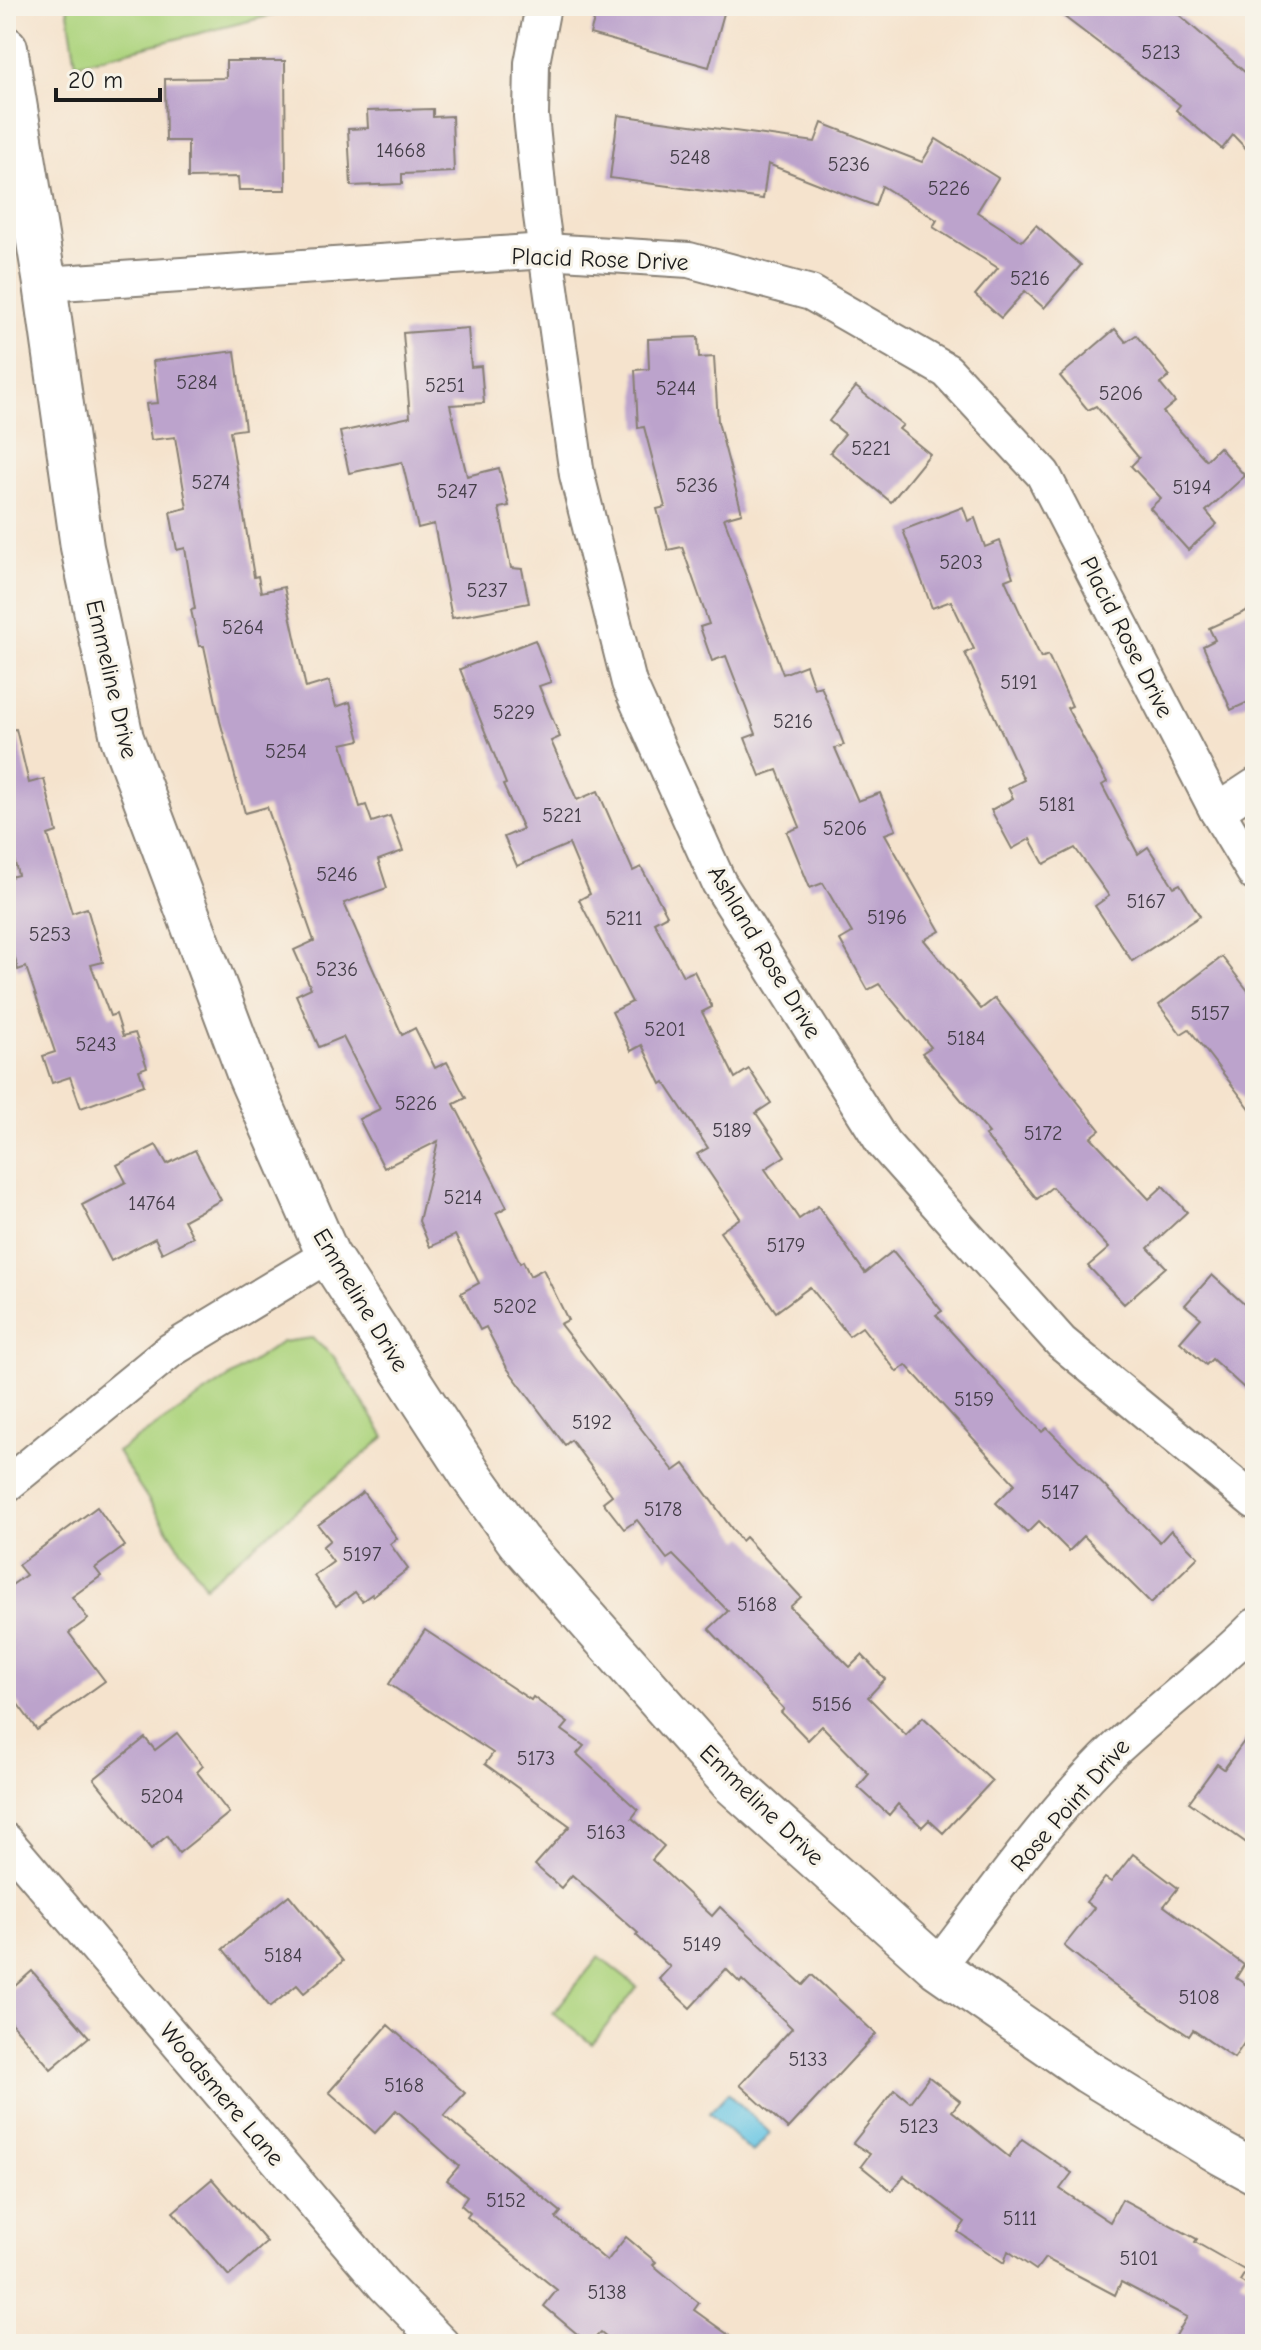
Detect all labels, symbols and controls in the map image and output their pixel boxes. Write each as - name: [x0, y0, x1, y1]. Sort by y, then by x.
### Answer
- house number: 5213: [1141, 41, 1181, 64]
- scale bar: [56, 52, 160, 102]
- text: 20 m: [68, 66, 123, 94]
- house number: 14668: [376, 139, 426, 162]
- house number: 5248: [669, 146, 711, 169]
- house number: 5236: [828, 153, 870, 176]
- house number: 5226: [928, 177, 970, 200]
- street label: Placid Rose Drive: [511, 242, 689, 276]
- house number: 5216: [1010, 267, 1050, 290]
- house number: 5284: [176, 371, 218, 394]
- house number: 5251: [425, 374, 465, 397]
- house number: 5244: [656, 377, 696, 400]
- house number: 5206: [1099, 382, 1143, 405]
- house number: 5221: [851, 437, 891, 460]
- house number: 5274: [192, 471, 230, 494]
- house number: 5236: [676, 474, 718, 497]
- house number: 5194: [1172, 476, 1212, 499]
- house number: 5247: [437, 480, 478, 503]
- house number: 5203: [939, 551, 983, 574]
- street label: Placid Rose Drive: [1074, 552, 1180, 722]
- house number: 5237: [467, 579, 508, 602]
- street label: Emmeline Drive: [80, 597, 144, 761]
- house number: 5264: [222, 616, 264, 639]
- house number: 5191: [1000, 671, 1038, 694]
- house number: 5229: [493, 701, 535, 724]
- house number: 5216: [773, 710, 813, 733]
- house number: 5254: [265, 740, 307, 763]
- house number: 5181: [1039, 793, 1075, 816]
- house number: 5221: [542, 804, 582, 827]
- house number: 5206: [823, 817, 867, 840]
- street label: Ashland Rose Drive: [702, 861, 828, 1043]
- house number: 5246: [316, 863, 358, 886]
- house number: 5167: [1126, 890, 1166, 913]
- house number: 5196: [867, 906, 907, 929]
- house number: 5211: [605, 907, 643, 930]
- house number: 5253: [29, 923, 71, 946]
- house number: 5236: [316, 958, 358, 981]
- house number: 5157: [1190, 1002, 1230, 1025]
- house number: 5201: [644, 1018, 686, 1041]
- house number: 5184: [947, 1027, 985, 1050]
- house number: 5243: [76, 1033, 117, 1056]
- house number: 5226: [395, 1092, 437, 1115]
- house number: 5189: [712, 1119, 752, 1142]
- house number: 5172: [1024, 1122, 1062, 1145]
- house number: 5214: [444, 1186, 482, 1209]
- house number: 14764: [128, 1192, 176, 1215]
- street label: Emmeline Drive: [307, 1223, 415, 1377]
- house number: 5179: [767, 1234, 805, 1257]
- house number: 5202: [493, 1295, 537, 1318]
- house number: 5159: [954, 1388, 994, 1411]
- house number: 5192: [572, 1411, 612, 1434]
- house number: 5147: [1041, 1481, 1079, 1504]
- house number: 5178: [644, 1498, 682, 1521]
- house number: 5197: [343, 1543, 382, 1566]
- house number: 5168: [737, 1593, 777, 1616]
- house number: 5156: [812, 1693, 852, 1716]
- street label: Rose Point Drive: [1005, 1733, 1135, 1877]
- street label: Emmeline Drive: [694, 1739, 830, 1871]
- house number: 5173: [517, 1747, 555, 1770]
- house number: 5204: [140, 1785, 184, 1808]
- house number: 5163: [586, 1821, 626, 1844]
- house number: 5149: [682, 1933, 722, 1956]
- house number: 5184: [264, 1944, 302, 1967]
- house number: 5108: [1178, 1986, 1220, 2009]
- street label: Woodsmere Lane: [154, 2017, 290, 2171]
- house number: 5133: [789, 2048, 828, 2071]
- house number: 5168: [384, 2074, 424, 2097]
- house number: 5123: [899, 2115, 939, 2138]
- house number: 5152: [486, 2189, 526, 2212]
- house number: 5111: [1003, 2207, 1037, 2230]
- house number: 5101: [1120, 2247, 1158, 2270]
- house number: 5138: [587, 2281, 627, 2304]

